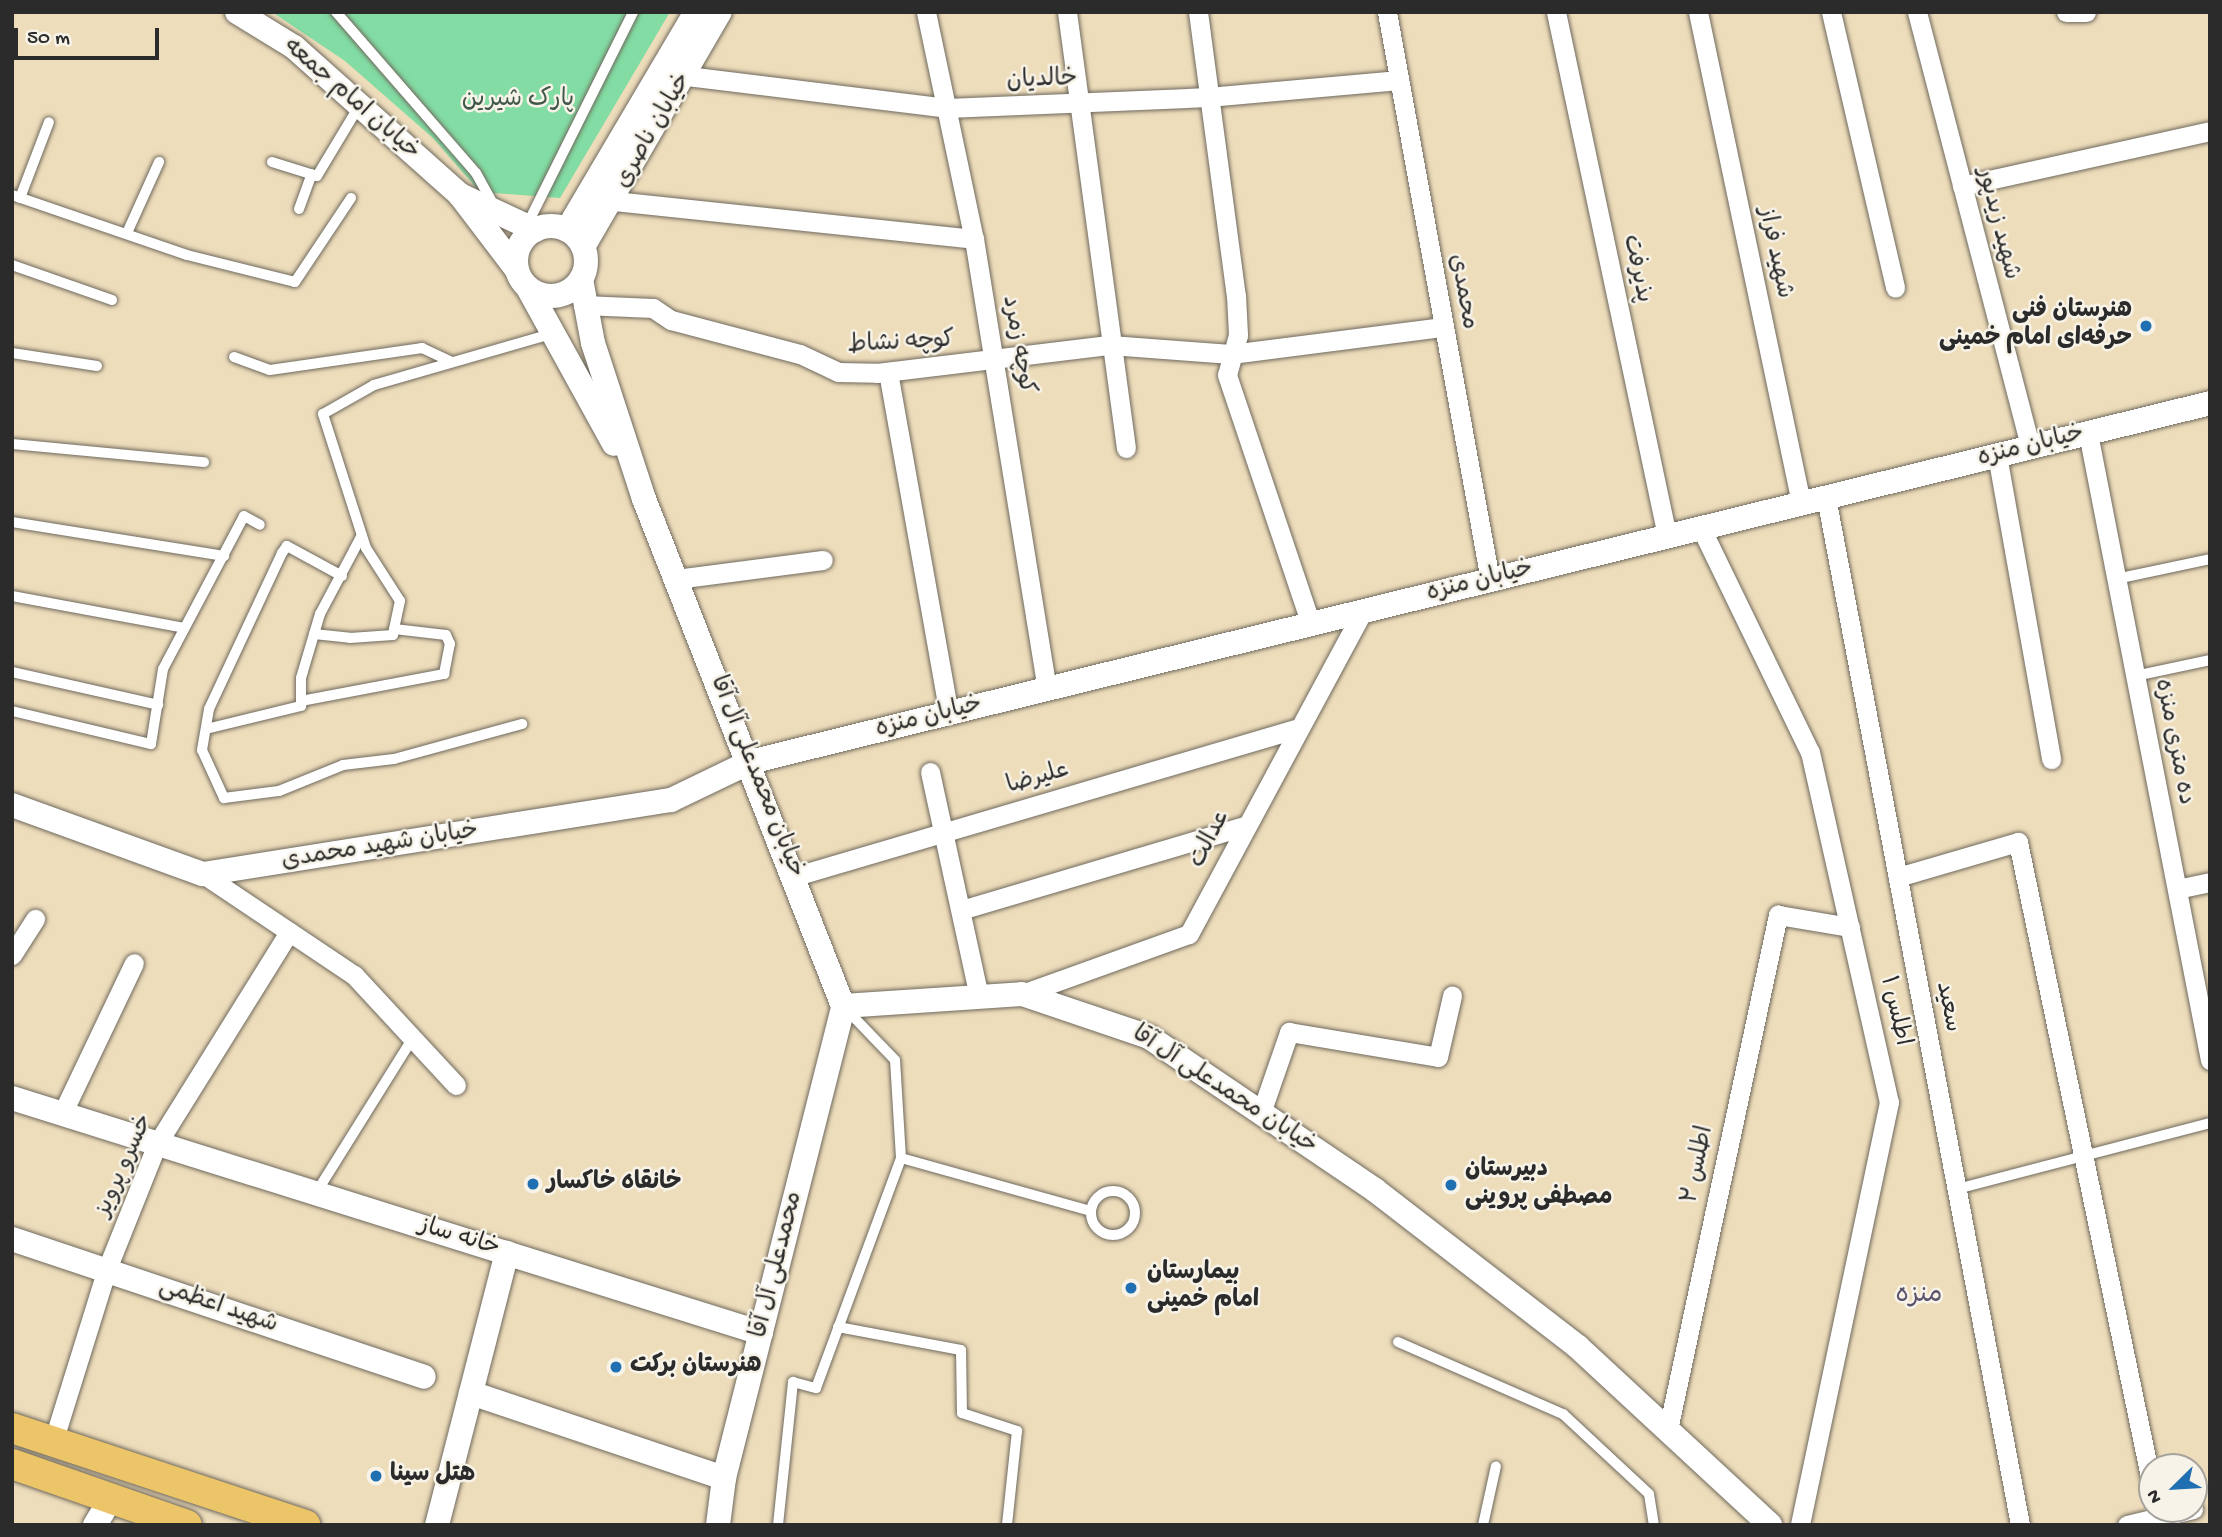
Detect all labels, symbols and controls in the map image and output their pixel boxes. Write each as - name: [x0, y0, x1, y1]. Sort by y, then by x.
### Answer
- scale bar: [18, 14, 163, 58]
- text: 50 m: [27, 27, 70, 52]
- street label: خیابان امام جمعه: [277, 33, 425, 167]
- street label: خالدیان: [1006, 65, 1078, 97]
- street label: خیابان ناصری: [609, 68, 699, 194]
- park label: پارک شیرین: [462, 87, 574, 115]
- street label: شهید زیدپور: [1969, 165, 2025, 283]
- street label: شهید فراز: [1750, 205, 1798, 301]
- street label: پذیرفت: [1615, 232, 1657, 306]
- street label: محمدی: [1441, 252, 1483, 332]
- street label: کوچه زمرد: [994, 294, 1040, 396]
- place label: هنرستان فنی حرفه‌ای امام خمینی: [1939, 298, 2132, 354]
- marker: هنرستان فنی حرفه‌ای امام خمینی: [2138, 318, 2154, 334]
- street label: کوچه نشاط: [847, 327, 955, 361]
- street label: خیابان منزه: [1975, 420, 2087, 474]
- street label: خیابان منزه: [1424, 555, 1536, 609]
- street label: خیابان محمدعلی آل آقا: [702, 672, 810, 882]
- street label: ده متری منزه: [2147, 677, 2199, 807]
- street label: خیابان منزه: [873, 691, 985, 745]
- street label: علیرضا: [1003, 756, 1073, 802]
- street label: عدالت: [1184, 805, 1238, 873]
- street label: خیابان شهید محمدی: [280, 817, 480, 877]
- street label: اطلس ۱: [1872, 973, 1916, 1049]
- street label: سعید: [1928, 979, 1966, 1035]
- street label: خیابان محمدعلی آل آقا: [1126, 1020, 1322, 1162]
- street label: خسرو پرویز: [90, 1110, 160, 1222]
- street label: اطلس ۲: [1677, 1124, 1721, 1206]
- place label: دبیرستان مصطفی پروینی: [1465, 1157, 1612, 1213]
- place label: خانقاه خاکسار: [547, 1170, 682, 1198]
- marker: خانقاه خاکسار: [525, 1176, 541, 1192]
- marker: دبیرستان مصطفی پروینی: [1443, 1177, 1459, 1193]
- street label: محمدعلی آل آقا: [746, 1189, 810, 1341]
- street label: خانه ساز: [415, 1212, 503, 1264]
- place label: بیمارستان امام خمینی: [1147, 1260, 1259, 1316]
- street label: شهید اعظمی: [155, 1273, 281, 1341]
- marker: بیمارستان امام خمینی: [1121, 1278, 1141, 1298]
- district label: منزه: [1896, 1281, 1942, 1313]
- place label: هنرستان برکت: [630, 1353, 762, 1381]
- marker: هنرستان برکت: [608, 1359, 624, 1375]
- north arrow: [2138, 1453, 2208, 1523]
- place label: هتل سینا: [390, 1462, 475, 1490]
- marker: هتل سینا: [368, 1468, 384, 1484]
- text: N: [2142, 1486, 2168, 1506]

